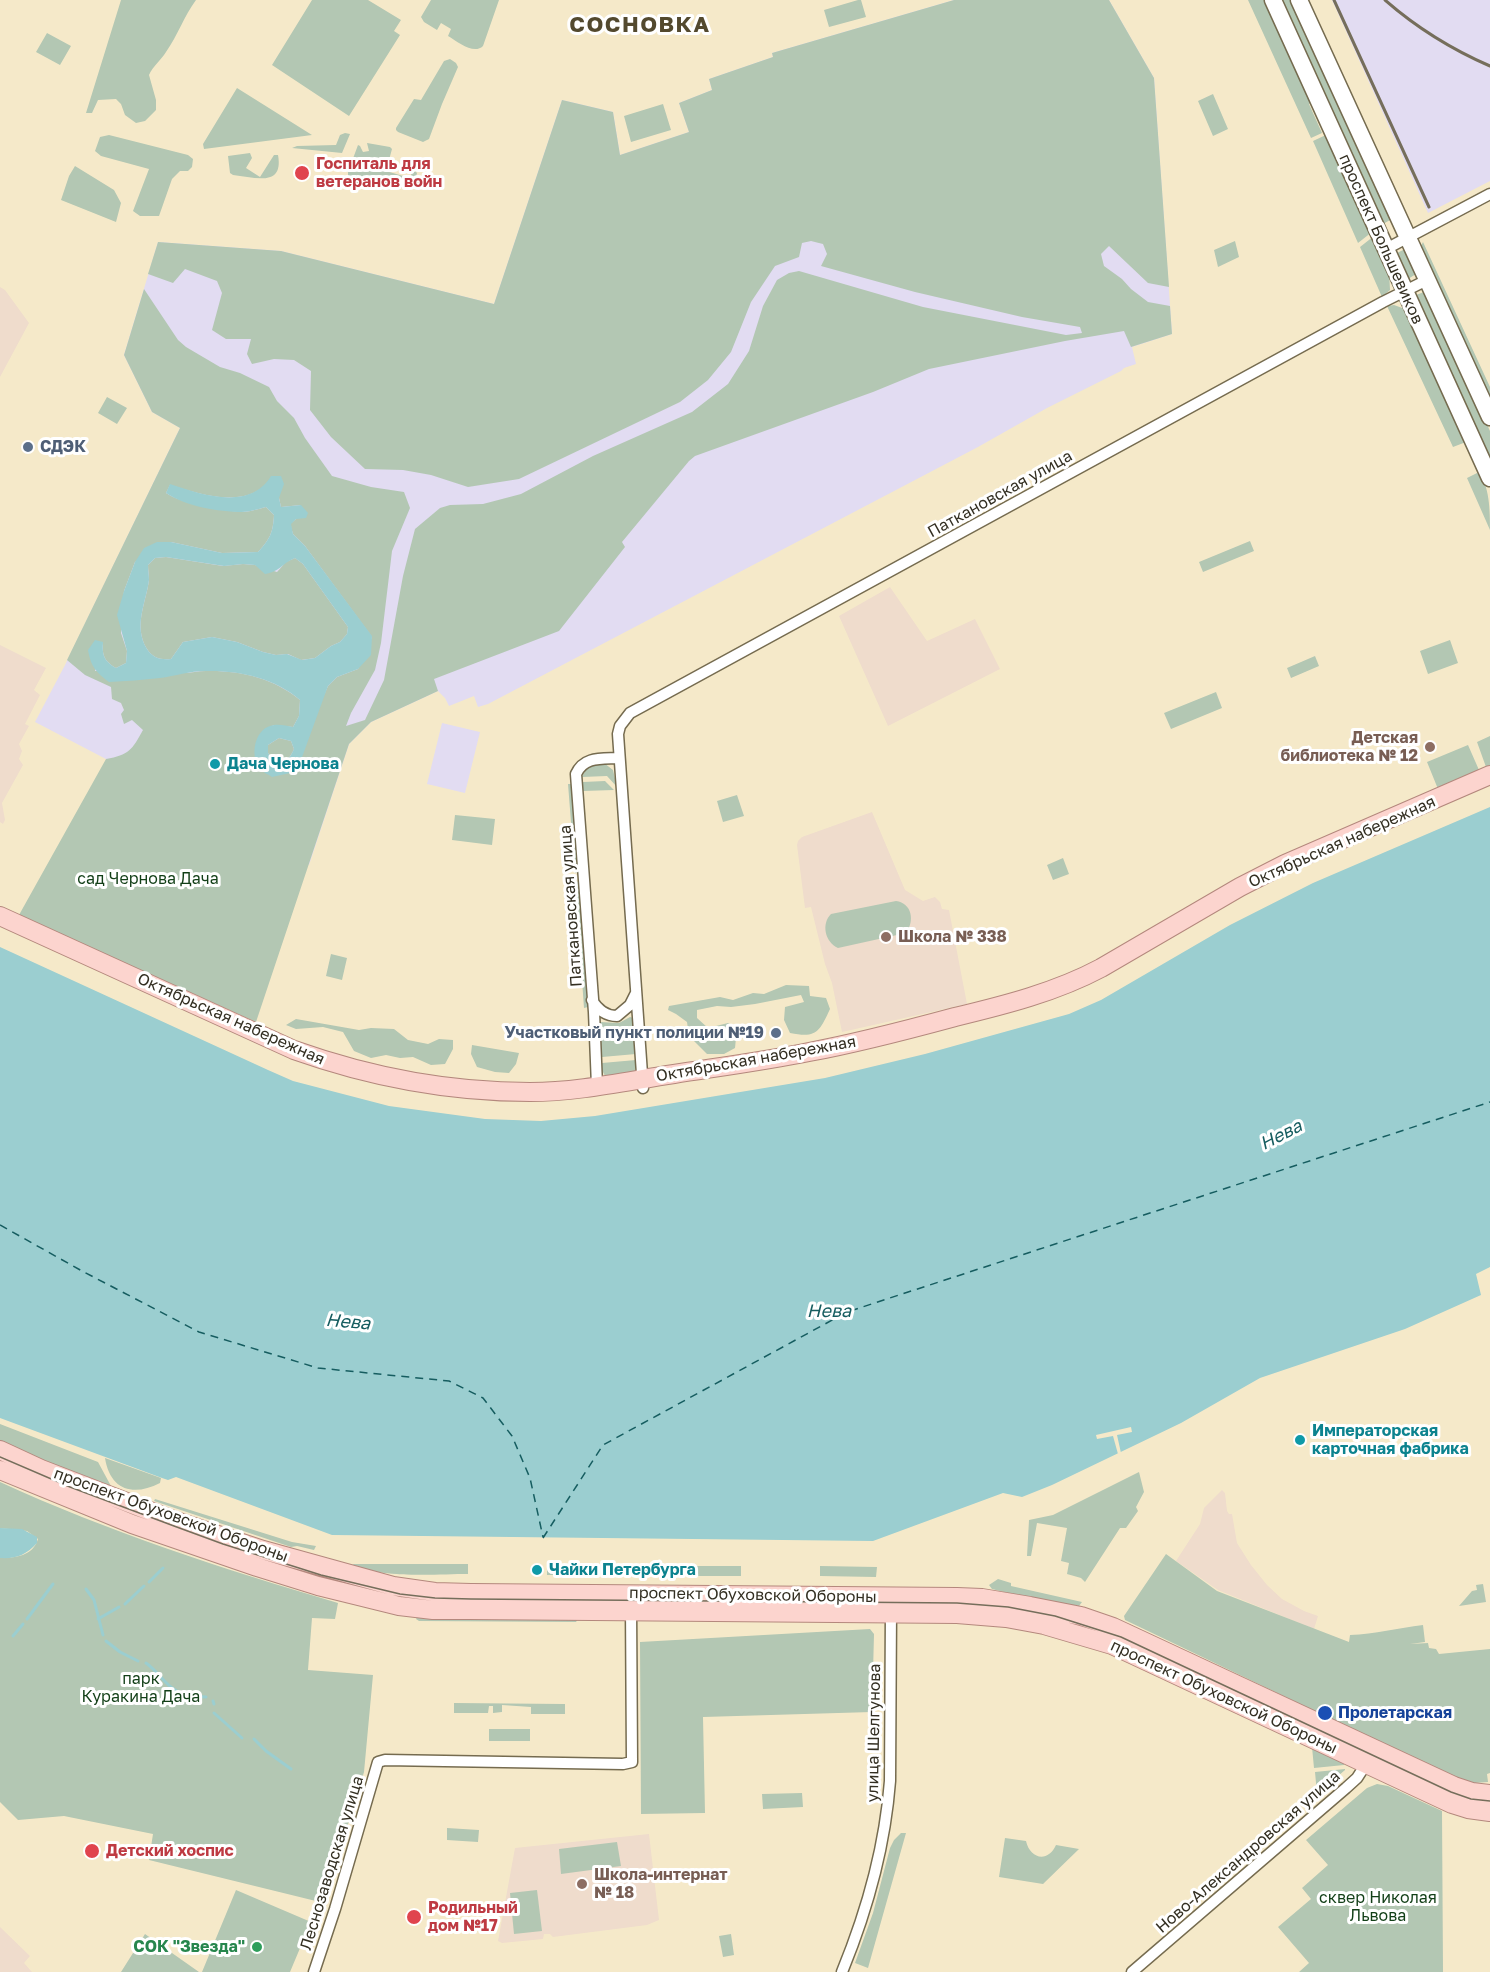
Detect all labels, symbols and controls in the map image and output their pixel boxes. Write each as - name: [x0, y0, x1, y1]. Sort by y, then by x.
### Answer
- district label: СОСНОВКА: [569, 12, 711, 38]
- street label: проспект Большевиков: [1335, 151, 1427, 327]
- place label: Госпиталь для ветеранов войн: [316, 154, 442, 192]
- marker: Госпиталь для ветеранов войн: [293, 164, 311, 182]
- place label: СДЭК: [40, 437, 86, 457]
- marker: СДЭК: [21, 440, 35, 454]
- street label: Паткановская улица: [925, 446, 1075, 542]
- place label: Детская библиотека № 12: [1281, 728, 1418, 766]
- marker: Детская библиотека № 12: [1423, 740, 1437, 754]
- place label: Дача Чернова: [227, 754, 339, 774]
- marker: Дача Чернова: [208, 757, 222, 771]
- street label: Октябрьская набережная: [1245, 792, 1439, 892]
- street label: Паткановская улица: [556, 825, 586, 987]
- park label: сад Чернова Дача: [77, 869, 219, 889]
- place label: Школа № 338: [898, 927, 1007, 947]
- marker: Школа № 338: [879, 930, 893, 944]
- street label: Октябрьская набережная: [134, 969, 328, 1069]
- place label: Участковый пункт полиции №19: [504, 1023, 764, 1043]
- marker: Участковый пункт полиции №19: [769, 1026, 783, 1040]
- street label: Октябрьская набережная: [654, 1032, 858, 1086]
- water label: Нева: [1256, 1115, 1306, 1155]
- water label: Нева: [807, 1300, 851, 1322]
- water label: Нева: [325, 1309, 371, 1335]
- place label: Императорская карточная фабрика: [1312, 1421, 1469, 1459]
- marker: Императорская карточная фабрика: [1293, 1433, 1307, 1447]
- street label: проспект Обуховской Обороны: [51, 1464, 291, 1566]
- place label: Чайки Петербурга: [549, 1560, 696, 1580]
- marker: Чайки Петербурга: [530, 1563, 544, 1577]
- street label: проспект Обуховской Обороны: [629, 1583, 877, 1607]
- street label: проспект Обуховской Обороны: [1108, 1636, 1340, 1758]
- street label: улица Шелгунова: [863, 1663, 885, 1803]
- park label: парк Куракина Дача: [82, 1669, 200, 1707]
- place label: Пролетарская: [1338, 1703, 1452, 1723]
- marker: Пролетарская: [1316, 1704, 1334, 1722]
- street label: Ново-Александровская улица: [1152, 1767, 1344, 1937]
- street label: Леснозаводская улица: [296, 1774, 368, 1952]
- place label: Детский хоспис: [106, 1841, 234, 1861]
- marker: Детский хоспис: [83, 1842, 101, 1860]
- place label: Школа-интернат № 18: [594, 1865, 727, 1903]
- marker: Школа-интернат № 18: [575, 1877, 589, 1891]
- park label: сквер Николая Львова: [1319, 1888, 1437, 1926]
- place label: Родильный дом №17: [428, 1898, 518, 1936]
- marker: Родильный дом №17: [405, 1908, 423, 1926]
- place label: СОК "Звезда": [133, 1937, 245, 1957]
- marker: СОК "Звезда": [250, 1940, 264, 1954]

